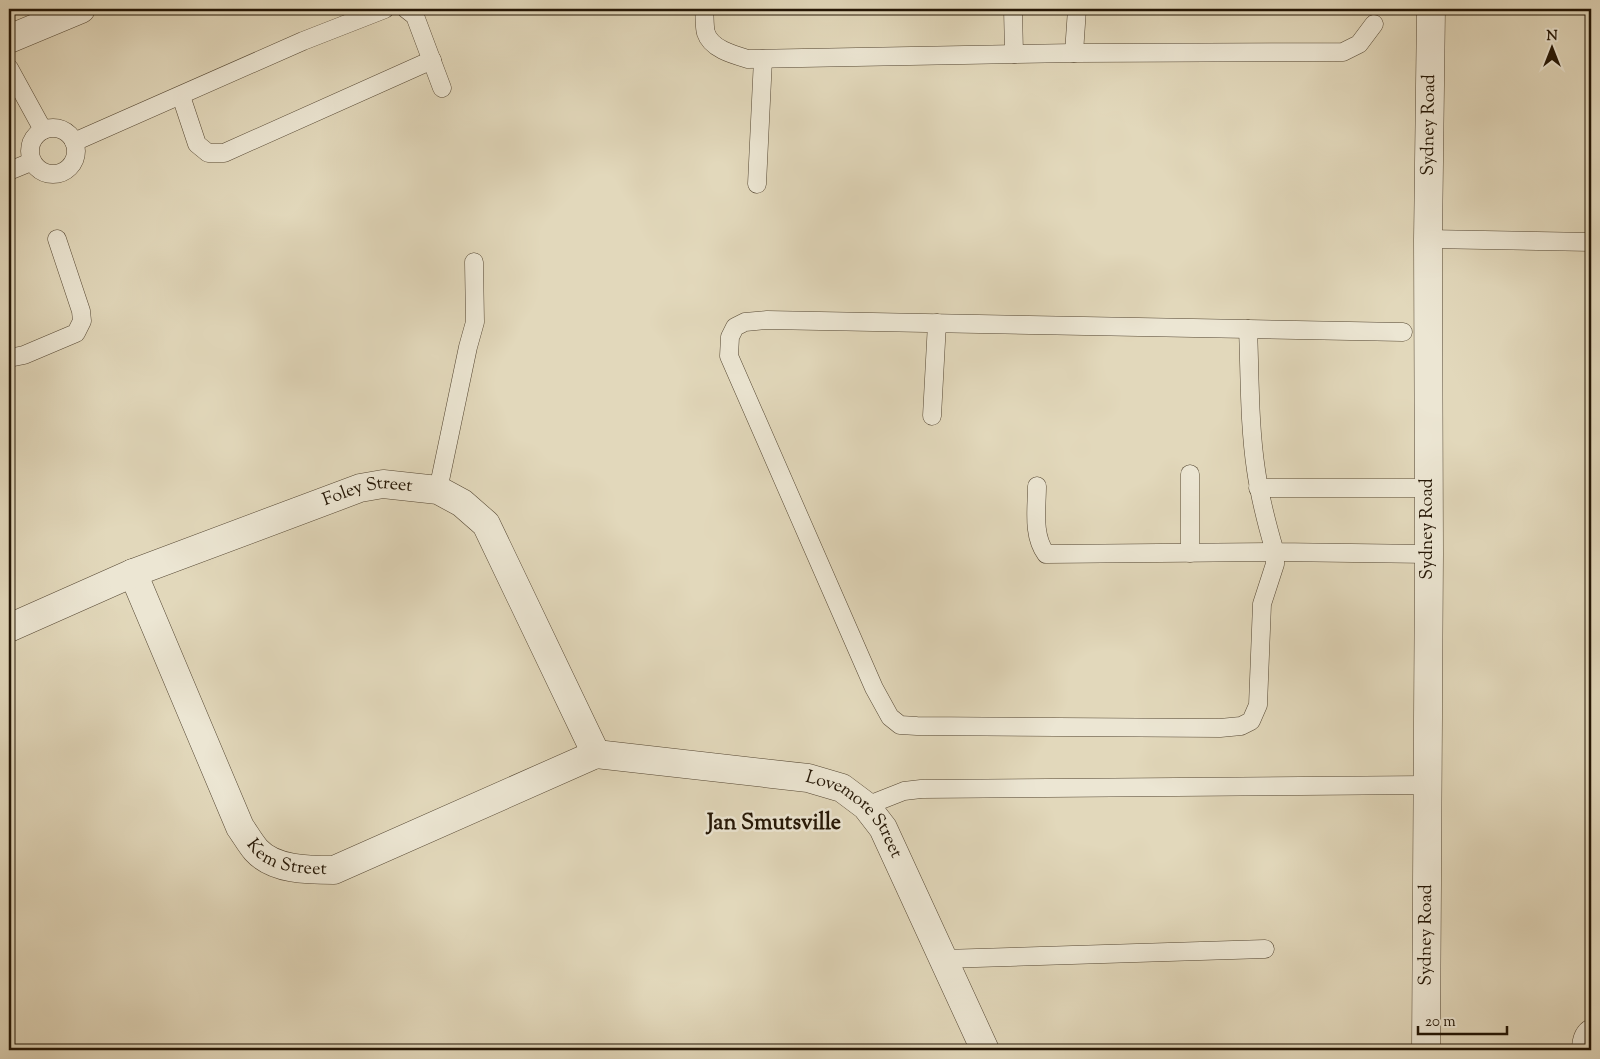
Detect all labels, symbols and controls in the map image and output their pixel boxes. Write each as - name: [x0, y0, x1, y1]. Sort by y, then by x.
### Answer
- north arrow: [1528, 22, 1578, 72]
- text: N: [1546, 27, 1558, 47]
- street label: Sydney Road: [1416, 74, 1443, 176]
- street label: Foley Street: [319, 471, 414, 514]
- street label: Sydney Road: [1415, 478, 1441, 580]
- street label: Lovemore Street: [802, 765, 908, 863]
- district label: Jan Smutsville: [705, 808, 841, 840]
- street label: Kem Street: [239, 834, 327, 883]
- street label: Sydney Road: [1413, 884, 1440, 986]
- scale bar: [1418, 1004, 1506, 1036]
- text: 20 m: [1425, 1012, 1456, 1033]

